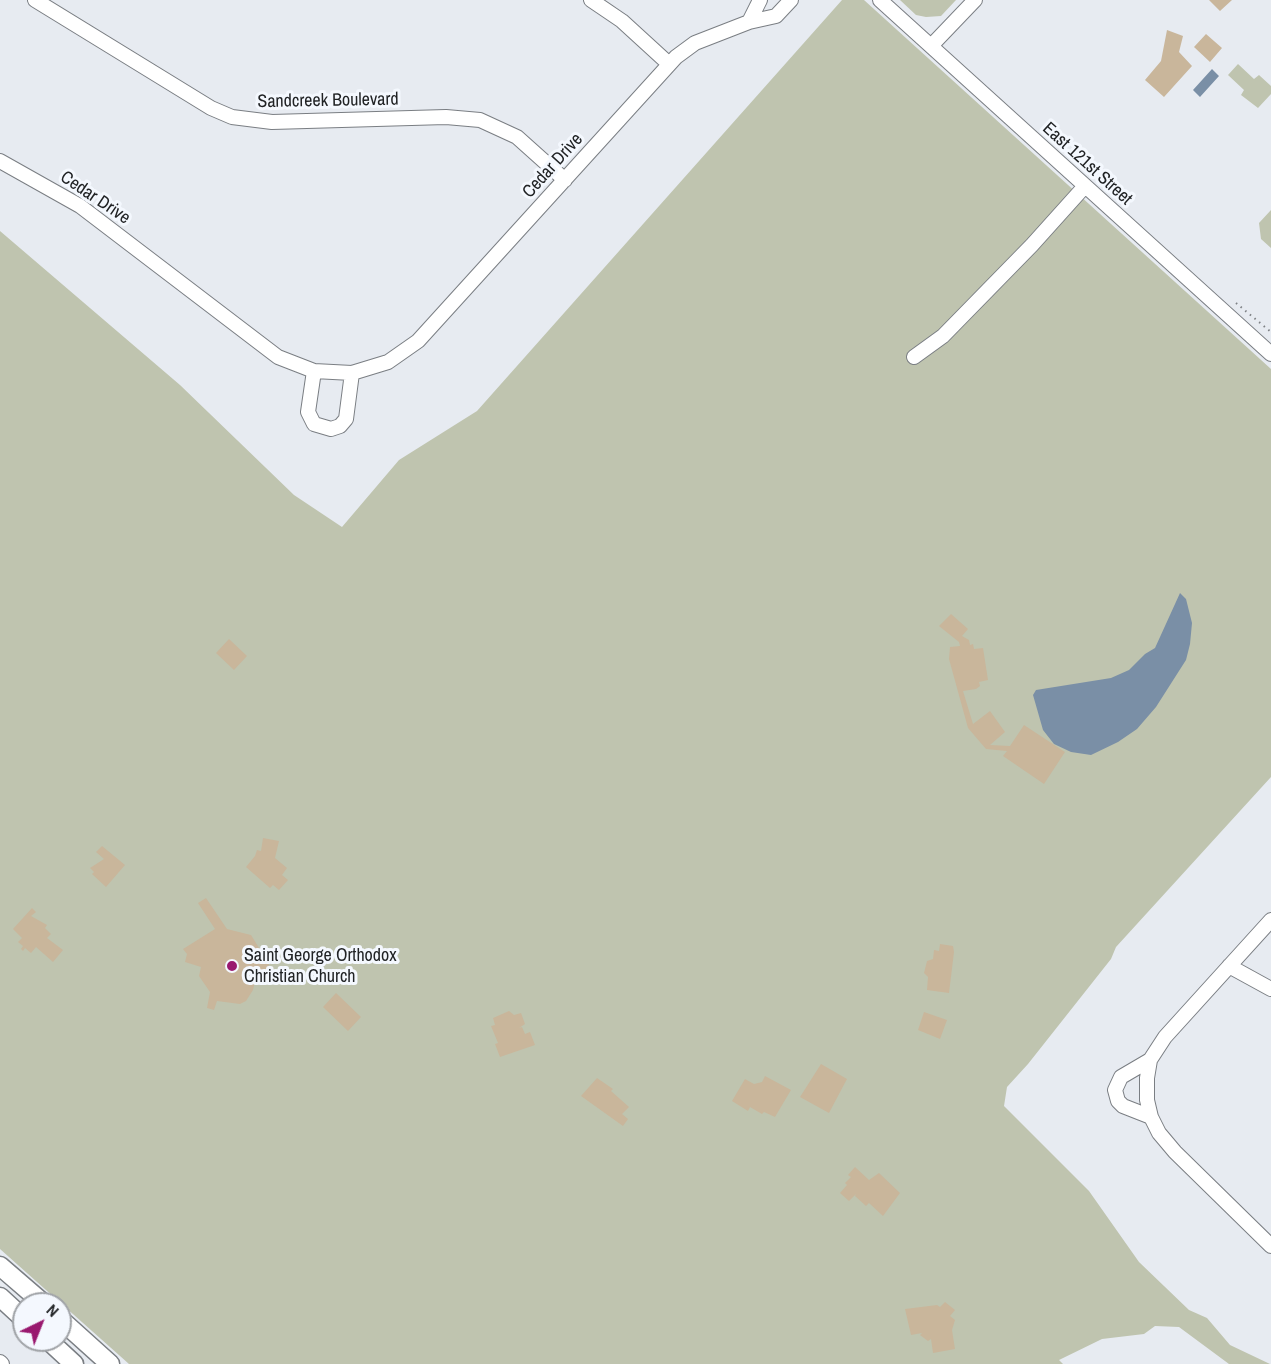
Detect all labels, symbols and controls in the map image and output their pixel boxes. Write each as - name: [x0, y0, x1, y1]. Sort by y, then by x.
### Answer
- street label: Sandcreek Boulevard: [257, 89, 399, 113]
- street label: East 121st Street: [1038, 118, 1136, 210]
- street label: Cedar Drive: [518, 129, 588, 203]
- street label: Cedar Drive: [56, 167, 134, 229]
- place label: Saint George Orthodox Christian Church: [244, 945, 397, 988]
- marker: Saint George Orthodox Christian Church: [225, 959, 239, 973]
- north arrow: [12, 1292, 72, 1352]
- text: N: [42, 1299, 64, 1322]

